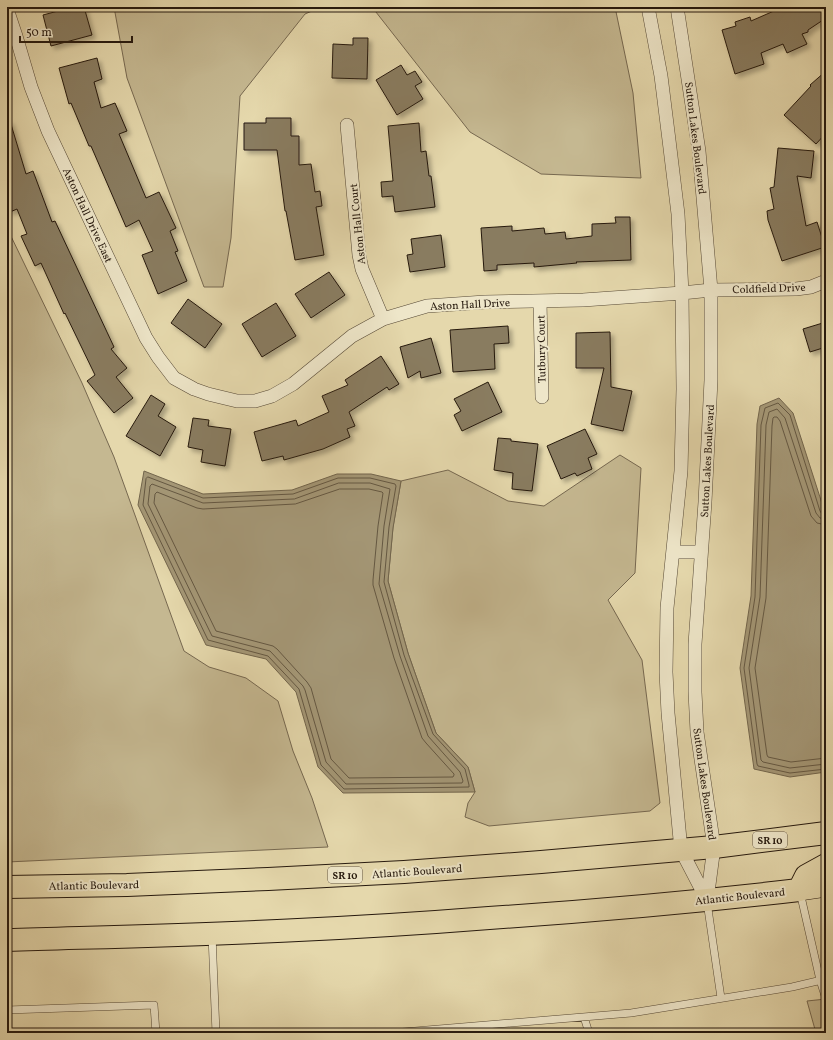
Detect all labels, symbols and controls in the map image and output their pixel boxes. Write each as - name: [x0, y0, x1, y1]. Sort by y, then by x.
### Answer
- scale bar: [20, 18, 132, 44]
- text: 50 m: [26, 25, 52, 41]
- street label: Sutton Lakes Boulevard: [680, 81, 709, 195]
- street label: Aston Hall Drive East: [58, 166, 115, 266]
- street label: Aston Hall Court: [347, 183, 370, 265]
- street label: Coldfield Drive: [732, 281, 806, 298]
- street label: Aston Hall Drive: [430, 296, 511, 315]
- street label: Tutbury Court: [534, 315, 551, 383]
- street label: Sutton Lakes Boulevard: [698, 404, 719, 518]
- street label: Sutton Lakes Boulevard: [688, 727, 719, 841]
- road number: SR 10: [753, 832, 787, 848]
- street label: Atlantic Boulevard: [371, 862, 463, 883]
- road number: SR 10: [328, 867, 362, 883]
- street label: Atlantic Boulevard: [49, 878, 139, 895]
- street label: Atlantic Boulevard: [694, 885, 786, 910]

